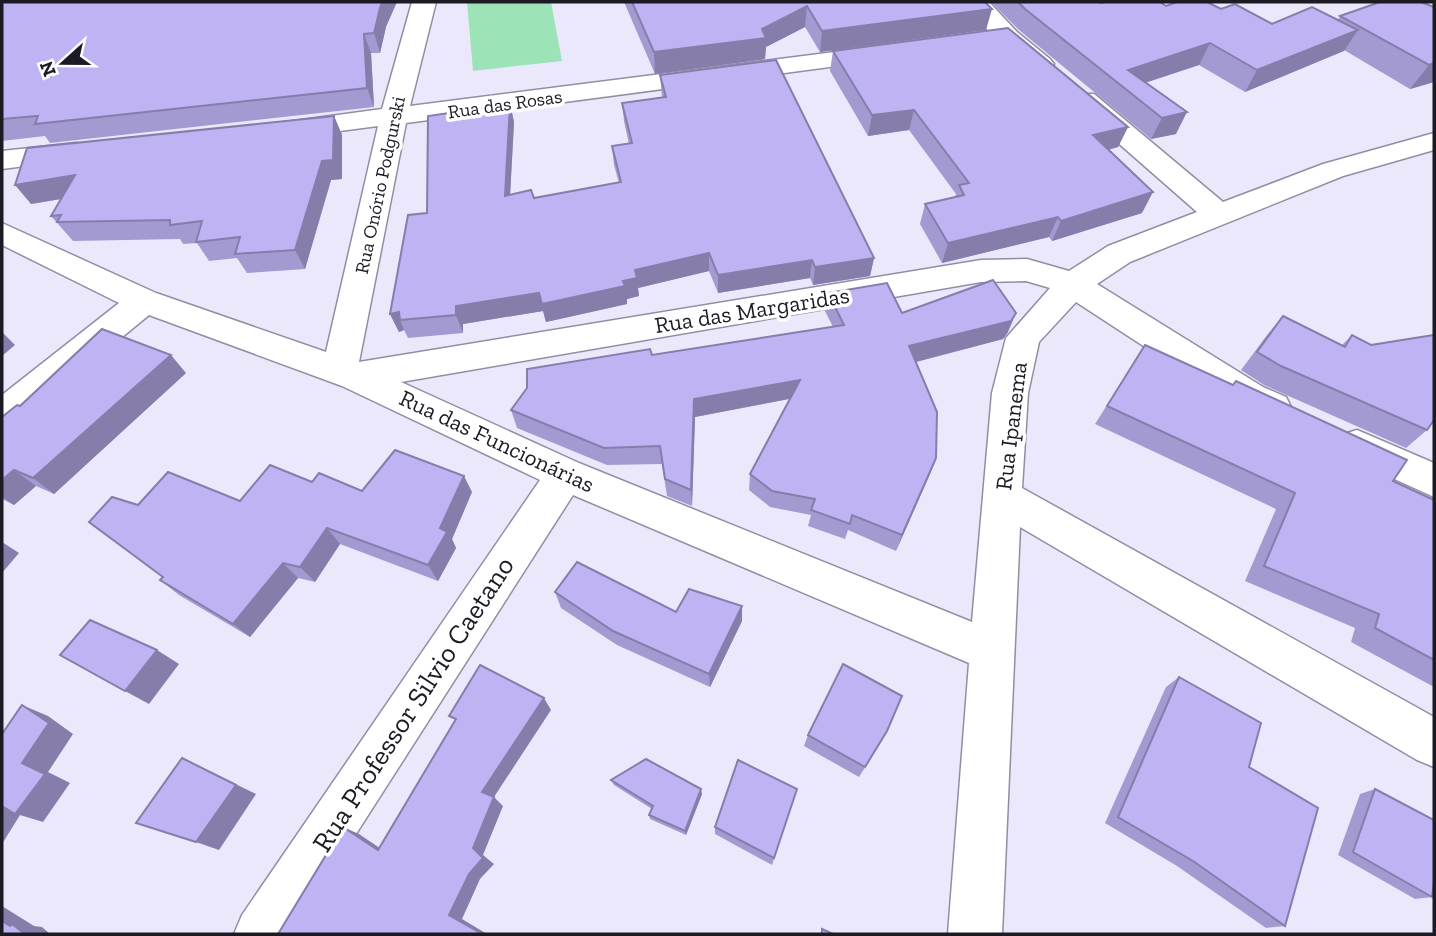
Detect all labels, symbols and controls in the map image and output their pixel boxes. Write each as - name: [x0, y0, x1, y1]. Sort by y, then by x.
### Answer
- north arrow: [28, 28, 98, 98]
- text: N: [34, 58, 61, 80]
- street label: Rua das Rosas: [446, 85, 564, 123]
- street label: Rua Onório Podgurski: [350, 94, 410, 276]
- street label: Rua das Margaridas: [653, 281, 851, 339]
- street label: Rua Ipanema: [989, 360, 1033, 492]
- street label: Rua das Funcionárias: [395, 384, 599, 498]
- street label: Rua Professor Silvio Caetano: [305, 550, 521, 858]

